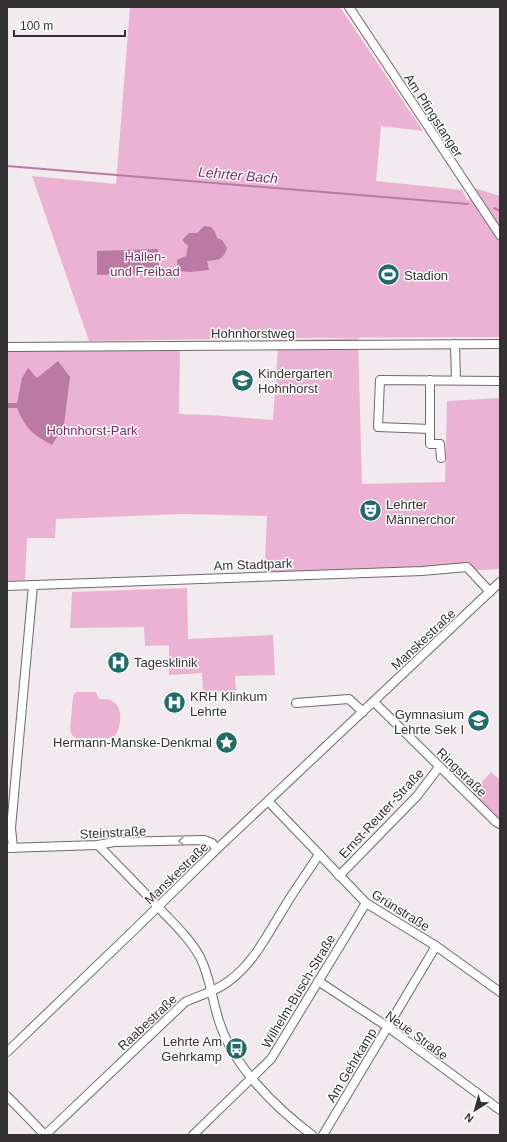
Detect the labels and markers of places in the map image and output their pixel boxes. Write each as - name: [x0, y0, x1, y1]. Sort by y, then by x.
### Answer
- sports icon: Stadion: [375, 262, 401, 288]
- place label: Stadion: [404, 268, 448, 283]
- place label: Kindergarten Hohnhorst: [258, 366, 332, 396]
- school or university icon: Kindergarten Hohnhorst: [230, 367, 256, 393]
- place label: Lehrter Männerchor: [386, 497, 456, 527]
- theatre icon: Lehrter Männerchor: [358, 498, 384, 524]
- hospital icon: Tagesklinik: [105, 649, 131, 675]
- place label: Tagesklinik: [134, 655, 198, 670]
- place label: KRH Klinkum Lehrte: [190, 689, 267, 719]
- hospital icon: KRH Klinkum Lehrte: [162, 690, 188, 716]
- place label: Gymnasium Lehrte Sek I: [394, 707, 464, 737]
- school or university icon: Gymnasium Lehrte Sek I: [466, 708, 492, 734]
- place icon: Hermann-Manske-Denkmal: [214, 729, 240, 755]
- place label: Hermann-Manske-Denkmal: [53, 735, 212, 750]
- place label: Lehrte Am Gehrkamp: [161, 1034, 222, 1064]
- bus stop icon: Lehrte Am Gehrkamp: [224, 1035, 250, 1061]

